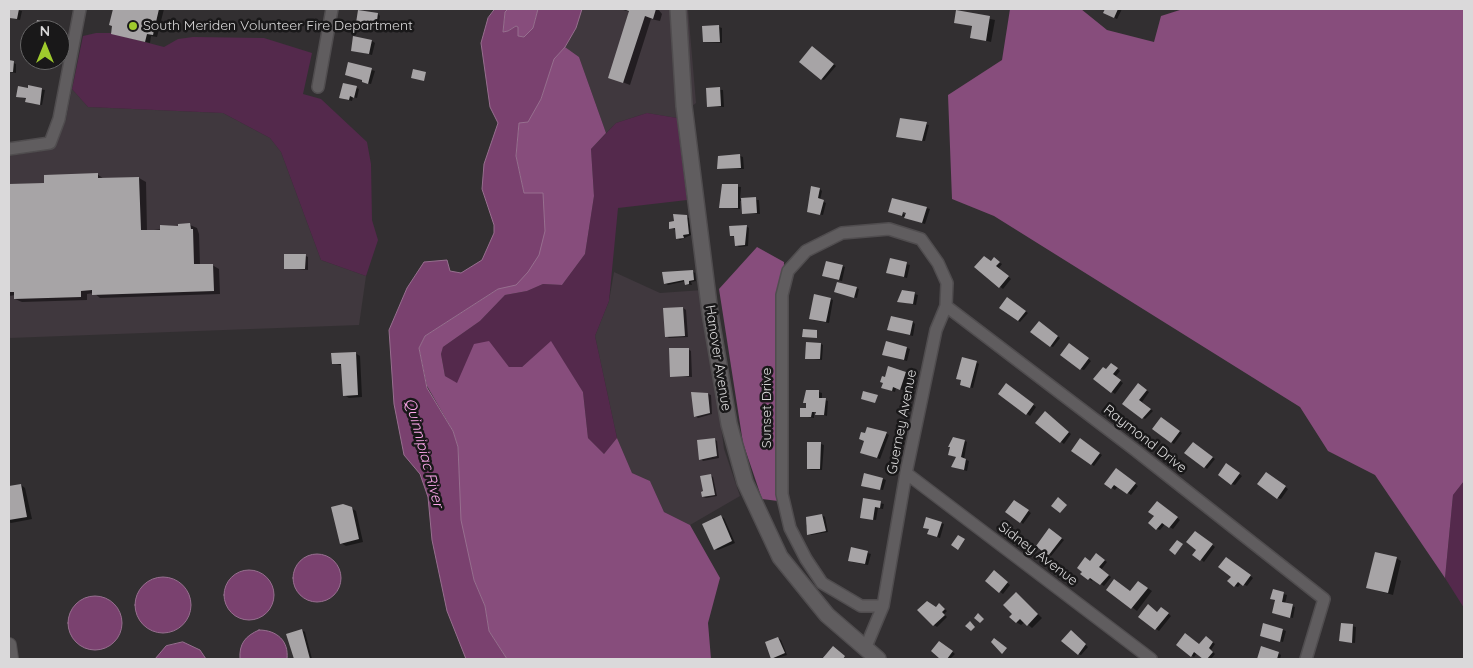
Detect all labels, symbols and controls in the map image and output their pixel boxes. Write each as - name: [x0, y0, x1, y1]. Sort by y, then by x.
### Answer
- place label: South Meriden Volunteer Fire Department: [143, 18, 413, 34]
- north arrow: [20, 20, 70, 70]
- marker: South Meriden Volunteer Fire Department: [127, 20, 139, 32]
- text: N: [40, 22, 50, 40]
- street label: Hanover Avenue: [701, 304, 735, 412]
- street label: Sunset Drive: [759, 368, 775, 448]
- street label: Guerney Avenue: [884, 368, 920, 476]
- water label: Quinnipiac River: [401, 396, 447, 510]
- street label: Raymond Drive: [1100, 401, 1190, 477]
- street label: Sidney Avenue: [995, 519, 1081, 589]

